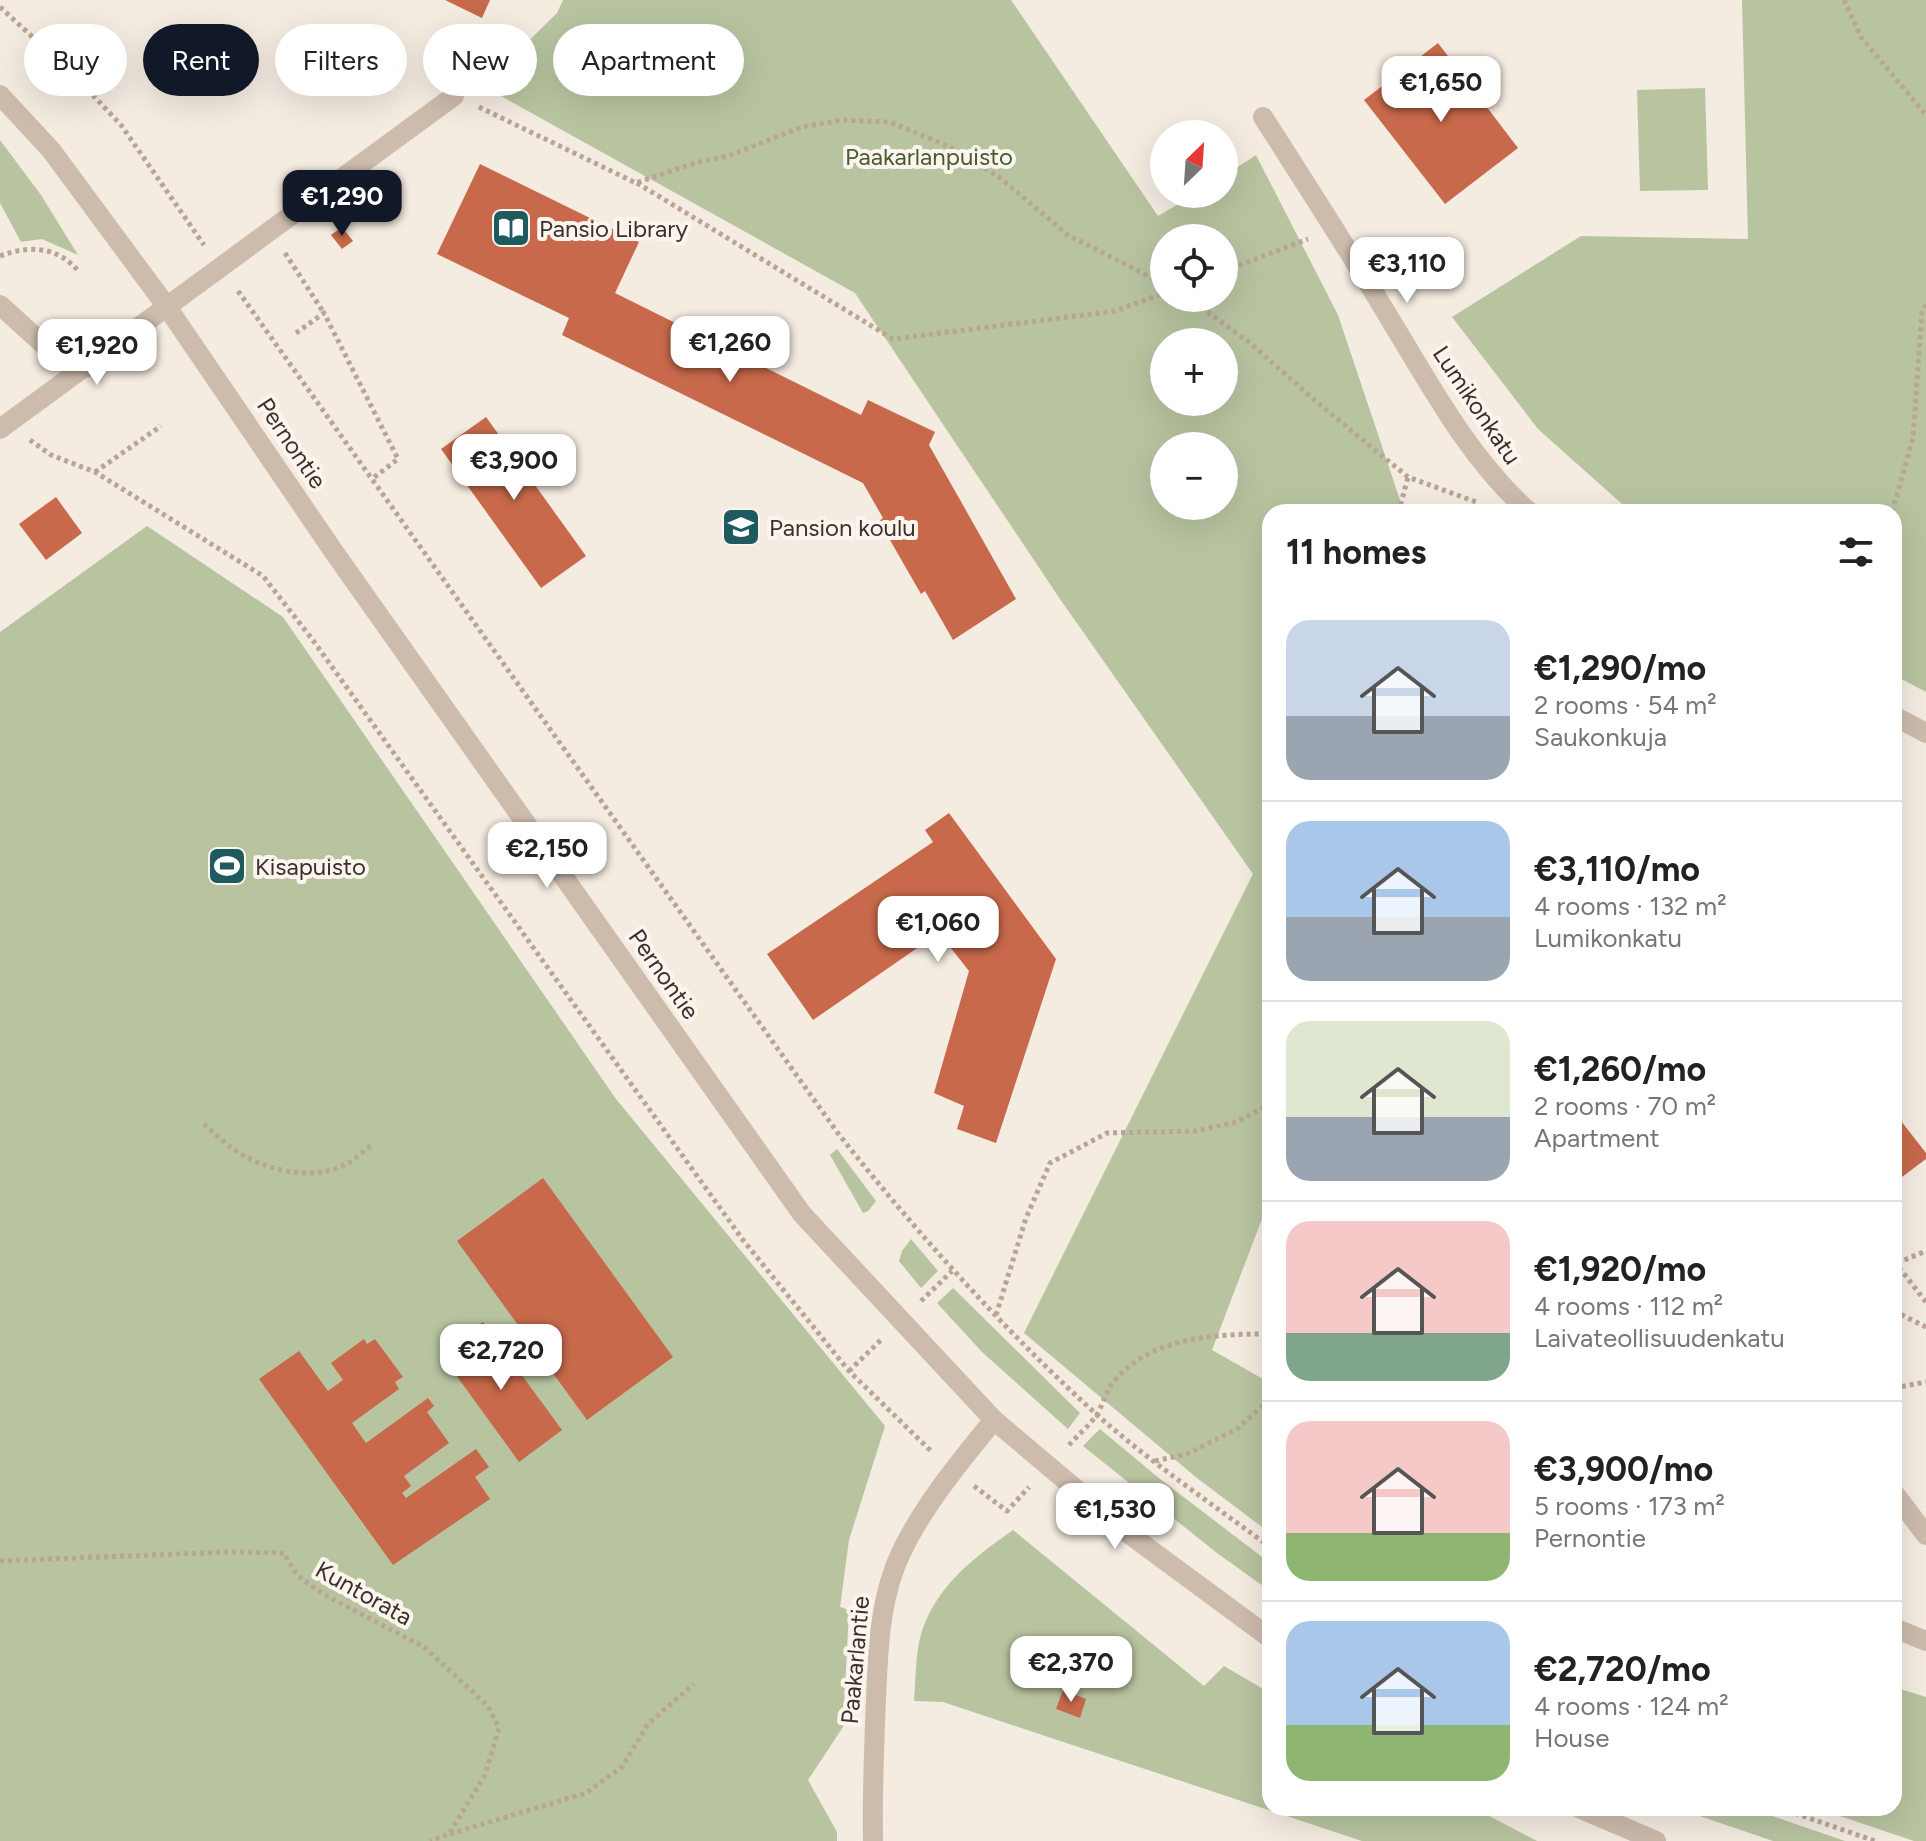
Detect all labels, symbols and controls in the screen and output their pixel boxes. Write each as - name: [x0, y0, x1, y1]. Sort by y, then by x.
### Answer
- chip: Buy: [24, 24, 127, 96]
- chip: Rent: [143, 24, 259, 96]
- chip: Filters: [275, 24, 407, 96]
- chip: New: [423, 24, 537, 96]
- chip: Apartment: [553, 24, 744, 96]
- pin: €1,650: [1376, 56, 1506, 124]
- text: €1,650: [1400, 66, 1482, 98]
- north arrow: [1150, 120, 1238, 208]
- map controls: [1150, 120, 1238, 520]
- park label: Paakarlanpuisto: [845, 142, 1013, 171]
- pin: €1,290: [277, 170, 407, 238]
- text: €1,290: [301, 180, 383, 212]
- library icon: Pansio Library: [490, 207, 532, 249]
- place label: Pansio Library: [539, 214, 688, 243]
- button: locate: [1150, 224, 1238, 312]
- pin: €3,110: [1342, 237, 1472, 305]
- text: €3,110: [1368, 247, 1446, 279]
- pin: €1,260: [665, 316, 795, 384]
- pin: €1,920: [32, 319, 162, 387]
- text: €1,260: [689, 326, 771, 358]
- button: +: [1150, 328, 1238, 416]
- text: €1,920: [56, 329, 138, 361]
- street label: Lumikonkatu: [1427, 340, 1527, 470]
- street label: Pernontie: [251, 392, 333, 494]
- button: −: [1150, 432, 1238, 520]
- pin: €3,900: [449, 434, 579, 502]
- text: €3,900: [470, 444, 558, 476]
- school or university icon: Pansion koulu: [720, 506, 762, 548]
- place label: Pansion koulu: [769, 513, 916, 542]
- icon: filters: [1834, 530, 1878, 574]
- text: 11 homes: [1286, 532, 1426, 573]
- text: €1,290/mo: [1534, 648, 1706, 689]
- icon: home: [1350, 652, 1446, 748]
- text: 2 rooms · 54 m²: [1534, 689, 1717, 721]
- text: Saukonkuja: [1534, 721, 1667, 753]
- pin: €2,150: [482, 822, 612, 890]
- text: €2,150: [506, 832, 588, 864]
- sports icon: Kisapuisto: [206, 845, 248, 887]
- text: €3,110/mo: [1534, 849, 1700, 890]
- place label: Kisapuisto: [255, 852, 366, 881]
- icon: home: [1350, 853, 1446, 949]
- text: 4 rooms · 132 m²: [1534, 890, 1727, 922]
- pin: €1,060: [873, 896, 1003, 964]
- text: €1,060: [896, 906, 980, 938]
- text: Lumikonkatu: [1534, 922, 1682, 954]
- street label: Pernontie: [622, 923, 706, 1025]
- text: €1,260/mo: [1534, 1049, 1706, 1090]
- icon: home: [1350, 1053, 1446, 1149]
- text: 2 rooms · 70 m²: [1534, 1090, 1716, 1122]
- text: Apartment: [1534, 1122, 1660, 1154]
- text: €1,920/mo: [1534, 1249, 1706, 1290]
- icon: home: [1350, 1253, 1446, 1349]
- text: 4 rooms · 112 m²: [1534, 1290, 1723, 1322]
- text: Laivateollisuudenkatu: [1534, 1322, 1785, 1354]
- pin: €2,720: [436, 1324, 566, 1392]
- text: €2,720: [458, 1334, 544, 1366]
- text: €3,900/mo: [1534, 1449, 1713, 1490]
- icon: home: [1350, 1453, 1446, 1549]
- pin: €1,530: [1050, 1483, 1180, 1551]
- text: 5 rooms · 173 m²: [1534, 1490, 1725, 1522]
- text: €1,530: [1074, 1493, 1156, 1525]
- text: Pernontie: [1534, 1522, 1646, 1554]
- street label: Kuntorata: [311, 1555, 417, 1631]
- street label: Paakarlantie: [835, 1595, 875, 1725]
- pin: €2,370: [1006, 1636, 1136, 1704]
- text: €2,370: [1028, 1646, 1114, 1678]
- text: €2,720/mo: [1534, 1649, 1711, 1690]
- icon: home: [1350, 1653, 1446, 1749]
- text: 4 rooms · 124 m²: [1534, 1690, 1729, 1722]
- text: House: [1534, 1722, 1609, 1754]

